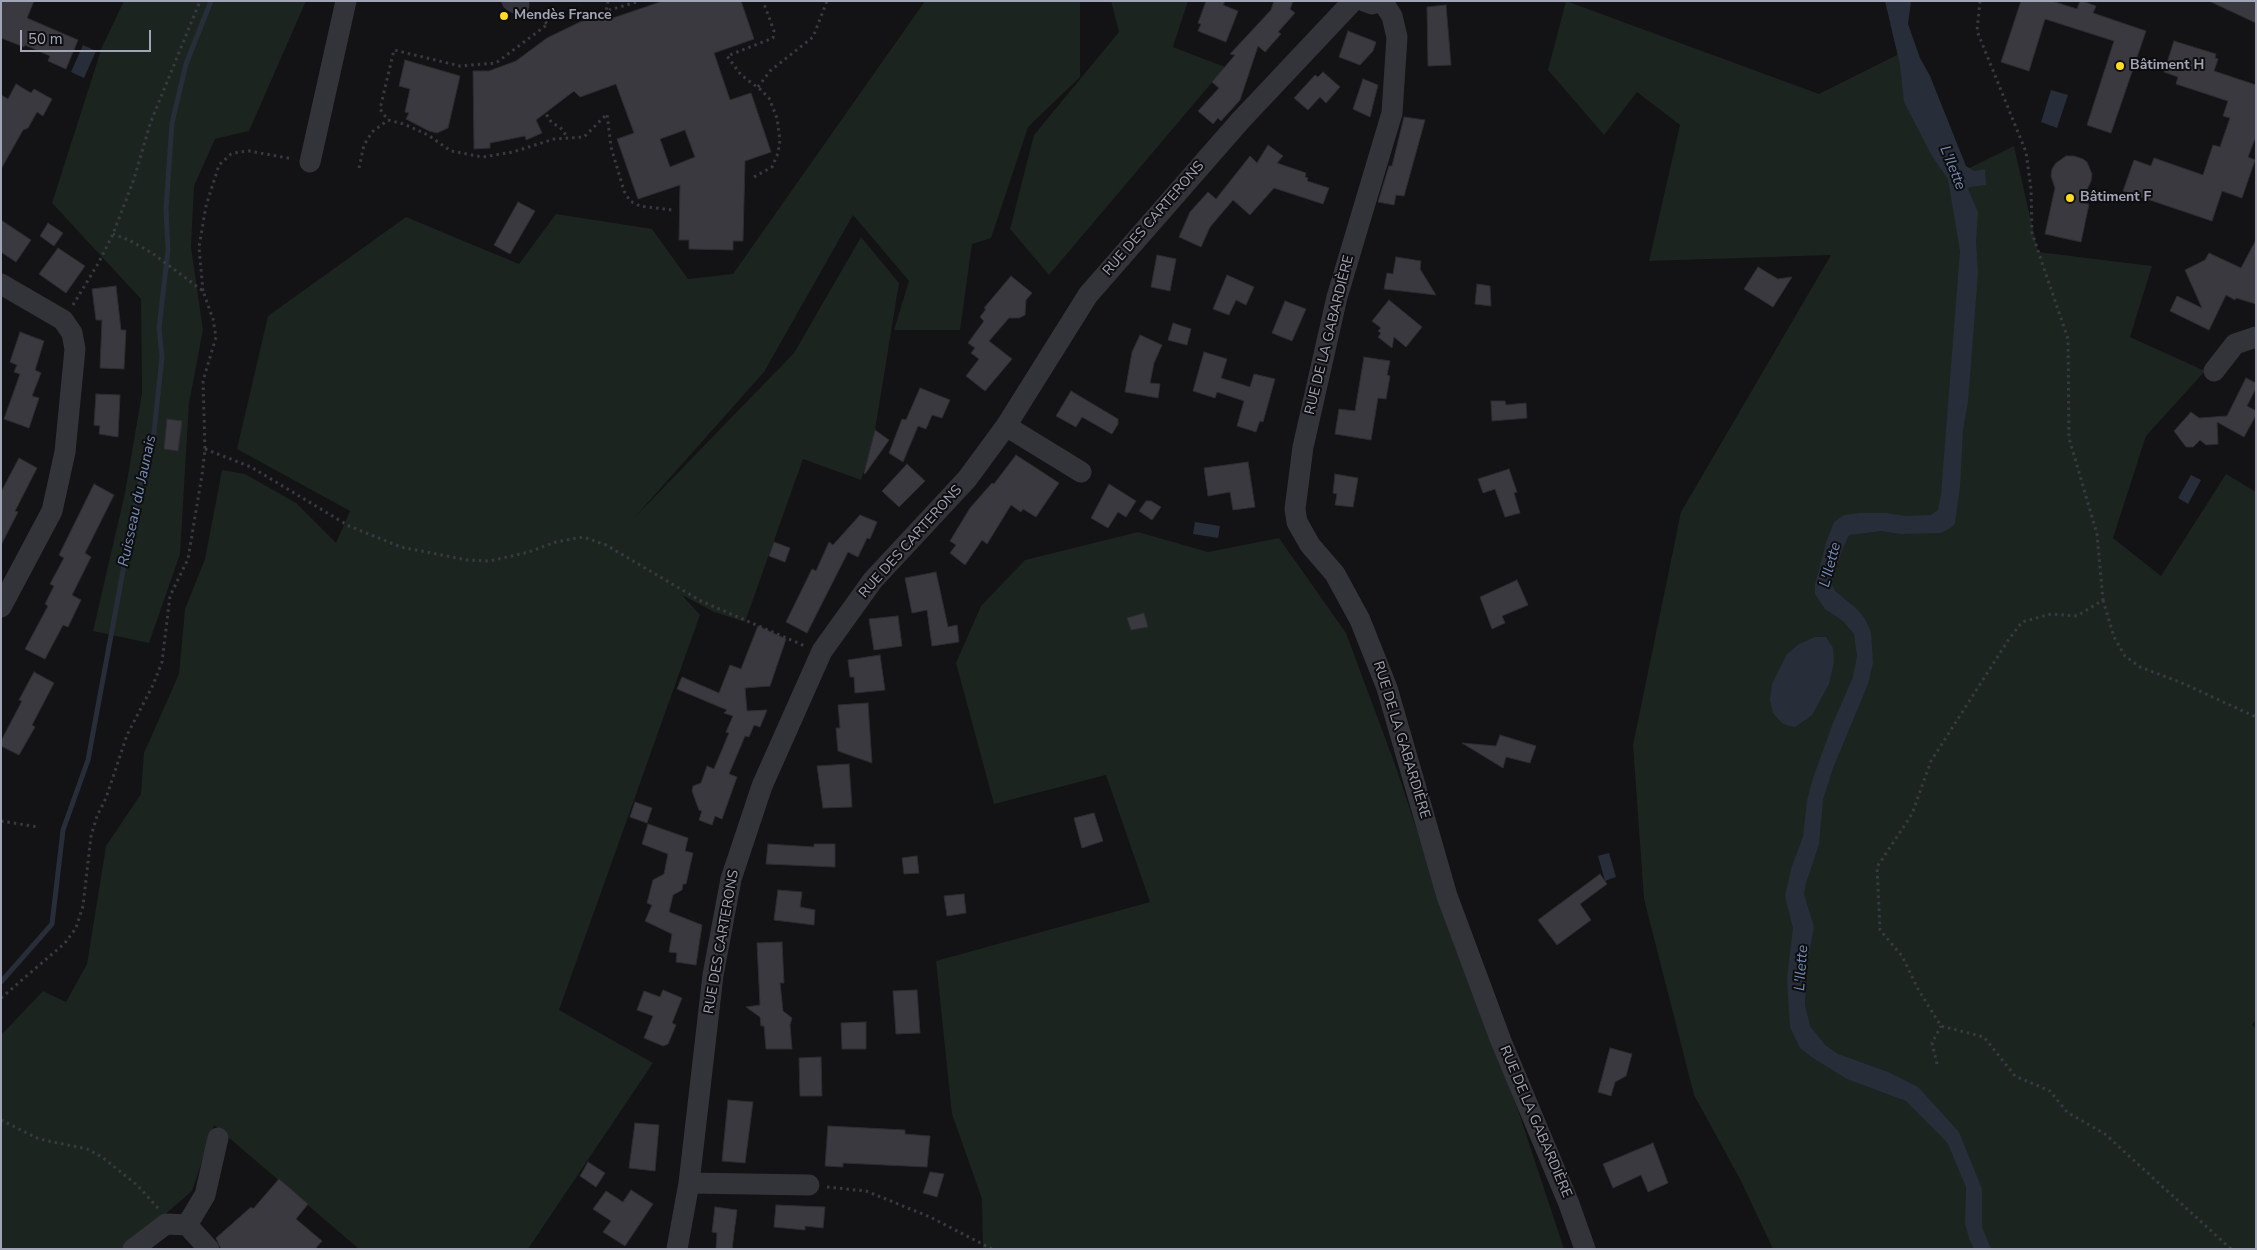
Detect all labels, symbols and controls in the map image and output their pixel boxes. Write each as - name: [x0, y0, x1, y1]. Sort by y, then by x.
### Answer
- place label: Mendès France: [514, 8, 612, 24]
- marker: Mendès France: [498, 10, 510, 22]
- scale bar: [22, 20, 154, 52]
- text: 50 m: [28, 29, 63, 49]
- place label: Bâtiment H: [2130, 58, 2204, 74]
- marker: Bâtiment H: [2114, 60, 2126, 72]
- water label: L'Ilette: [1935, 143, 1969, 193]
- street label: RUE DES CARTERONS: [1100, 158, 1208, 280]
- place label: Bâtiment F: [2080, 190, 2151, 206]
- marker: Bâtiment F: [2064, 192, 2076, 204]
- street label: RUE DE LA GABARDIÈRE: [1302, 254, 1358, 416]
- water label: Ruisseau du Jaunais: [115, 434, 161, 568]
- street label: RUE DES CARTERONS: [856, 482, 966, 602]
- water label: L'Ilette: [1816, 541, 1846, 589]
- street label: RUE DE LA GABARDIÈRE: [1369, 659, 1433, 821]
- street label: RUE DES CARTERONS: [701, 869, 743, 1015]
- water label: L'Ilette: [1791, 944, 1813, 992]
- street label: RUE DE LA GABARDIÈRE: [1495, 1043, 1575, 1201]

